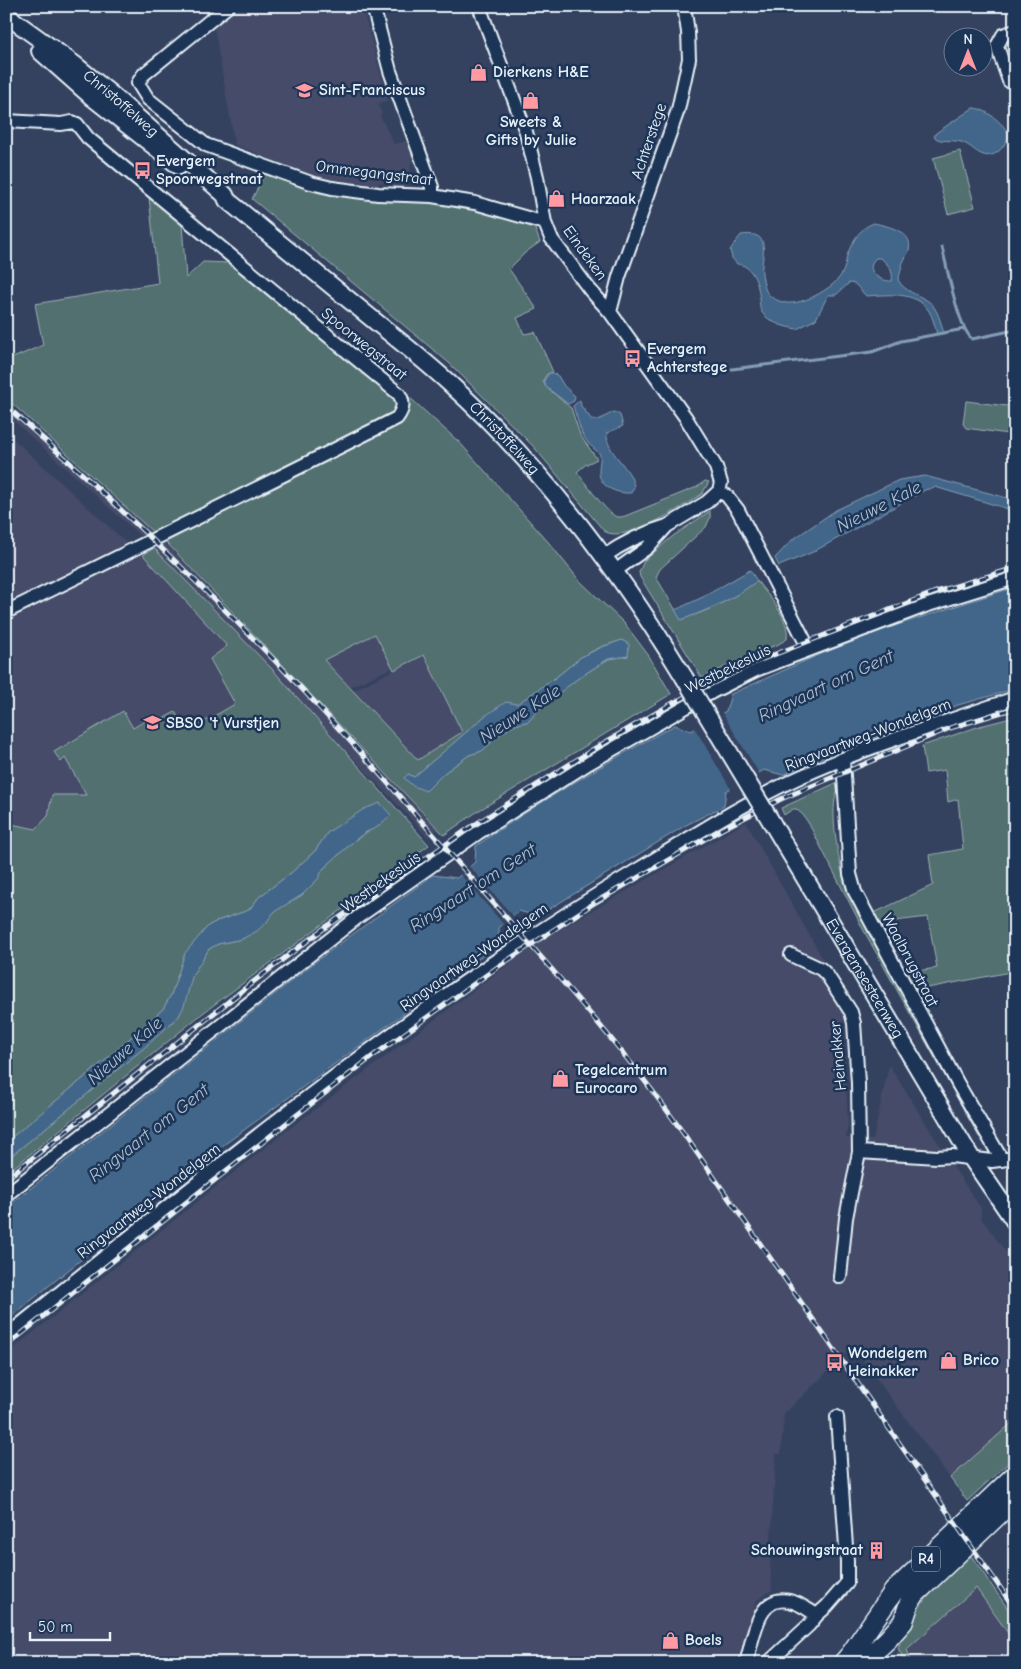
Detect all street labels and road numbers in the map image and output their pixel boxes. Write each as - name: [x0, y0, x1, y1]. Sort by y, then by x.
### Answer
- street label: Christoffelweg: [79, 66, 162, 141]
- street label: Achterstege: [628, 101, 670, 181]
- street label: Ommegangstraat: [315, 157, 434, 189]
- street label: Eindeken: [559, 222, 611, 284]
- street label: Spoorwegstraat: [318, 304, 411, 384]
- street label: Christoffelweg: [466, 398, 543, 478]
- street label: Westbekesluis: [682, 640, 774, 697]
- street label: Ringvaartweg-Wondelgem: [782, 695, 954, 775]
- street label: Westbekesluis: [338, 848, 424, 916]
- street label: Ringvaartweg-Wondelgem: [397, 899, 551, 1015]
- street label: Waalbrugstraat: [878, 910, 942, 1010]
- street label: Evergemsesteenweg: [822, 916, 907, 1041]
- street label: Heinakker: [826, 1020, 850, 1092]
- street label: Ringvaartweg-Wondelgem: [74, 1140, 224, 1262]
- road number: R4: [912, 1546, 940, 1572]

